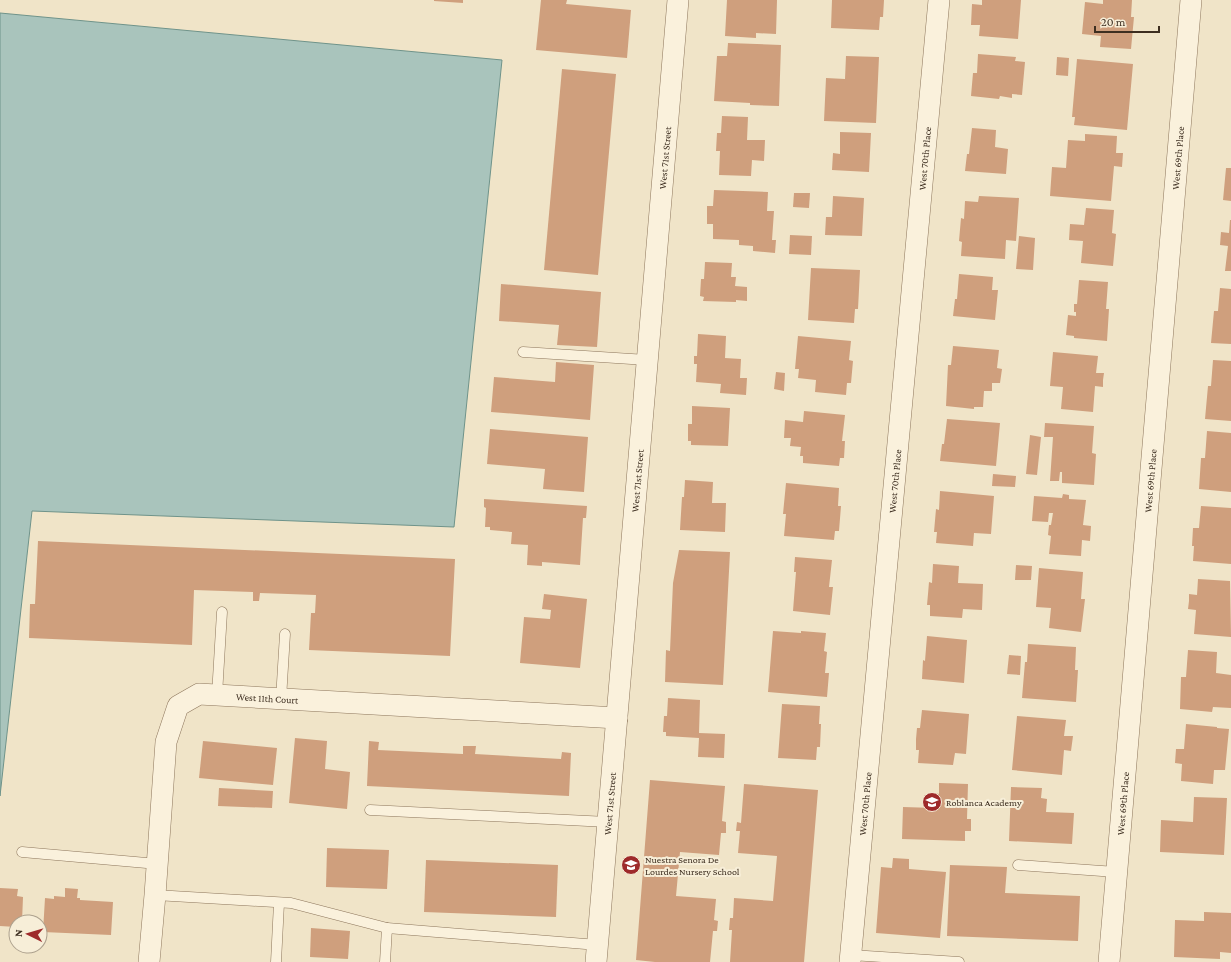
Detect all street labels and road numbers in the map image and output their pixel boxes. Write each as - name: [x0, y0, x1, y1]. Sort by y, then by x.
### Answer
- street label: West 71st Street: [656, 125, 673, 190]
- street label: West 69th Place: [1169, 125, 1186, 190]
- street label: West 70th Place: [916, 126, 933, 191]
- street label: West 71st Street: [629, 448, 645, 513]
- street label: West 70th Place: [886, 448, 903, 513]
- street label: West 69th Place: [1142, 448, 1158, 513]
- street label: West 11th Court: [236, 691, 299, 705]
- street label: West 71st Street: [601, 771, 618, 835]
- street label: West 70th Place: [856, 771, 873, 836]
- street label: West 69th Place: [1114, 771, 1131, 836]

